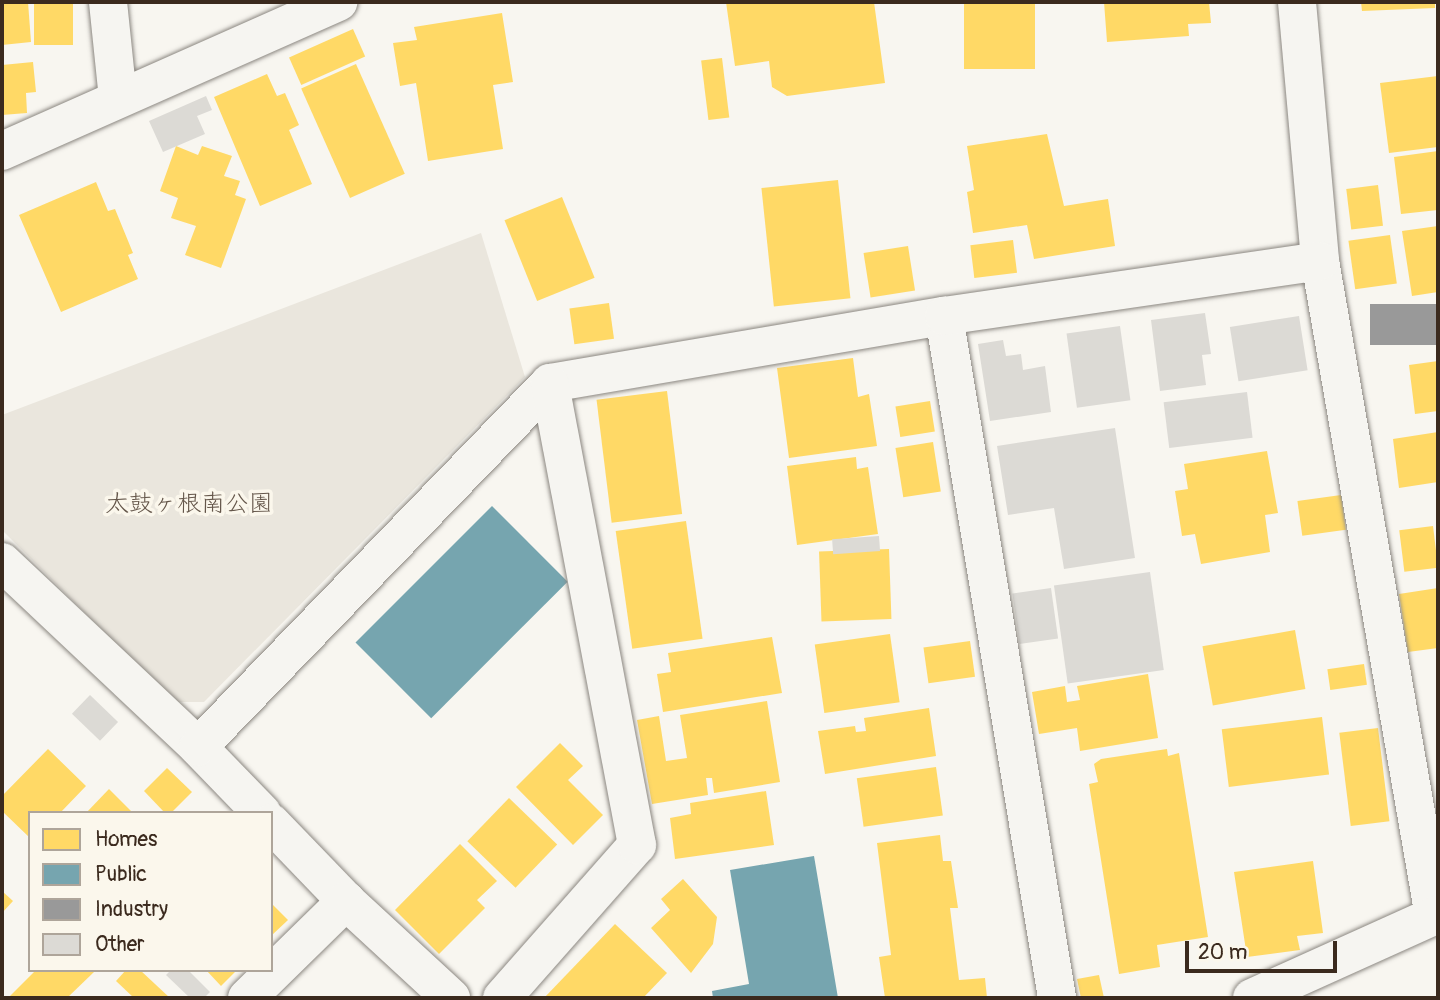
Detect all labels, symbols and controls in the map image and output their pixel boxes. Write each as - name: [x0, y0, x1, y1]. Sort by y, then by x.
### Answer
- park label: 太鼓ヶ根南公園: [105, 490, 273, 518]
- legend: [28, 811, 273, 972]
- text: Homes: [95, 826, 157, 853]
- text: Public: [95, 861, 147, 888]
- text: Industry: [95, 896, 168, 923]
- scale bar: [1188, 926, 1340, 970]
- text: Other: [95, 931, 145, 958]
- text: 20 m: [1198, 939, 1247, 966]

